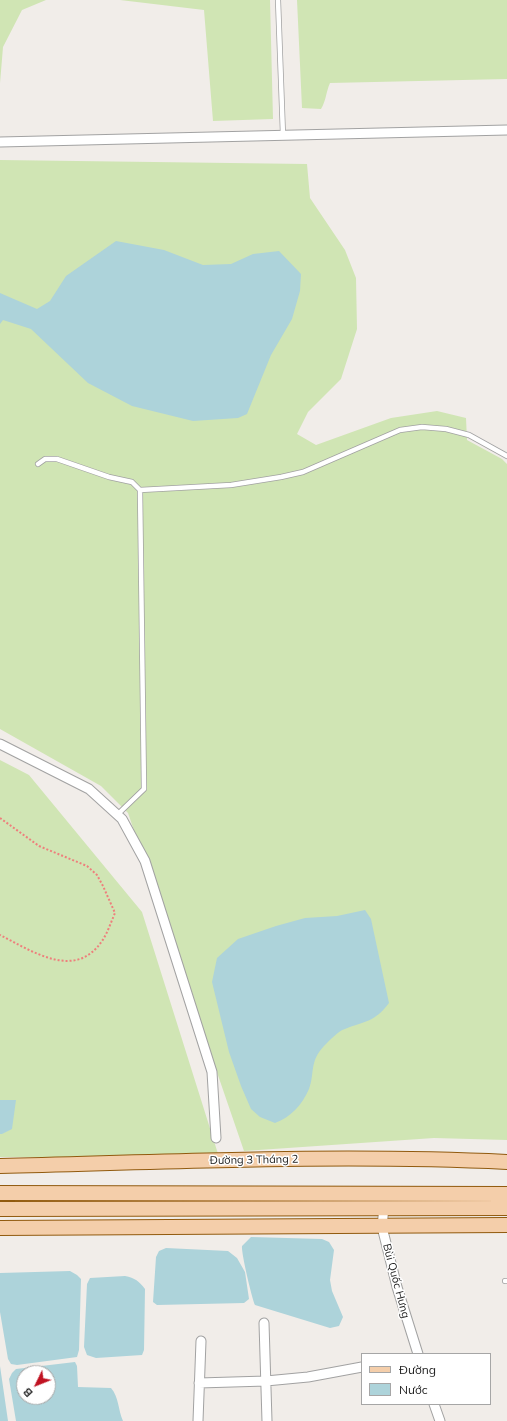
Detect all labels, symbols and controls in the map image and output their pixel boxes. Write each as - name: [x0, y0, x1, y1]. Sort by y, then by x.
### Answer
- street label: Đường 3 Tháng 2: [210, 1153, 298, 1167]
- street label: Bùi Quốc Hưng: [380, 1242, 412, 1320]
- legend: [361, 1353, 491, 1405]
- text: Đường: [399, 1362, 436, 1377]
- north arrow: [16, 1365, 56, 1405]
- text: Nước: [399, 1382, 428, 1397]
- text: B: [20, 1385, 36, 1400]

